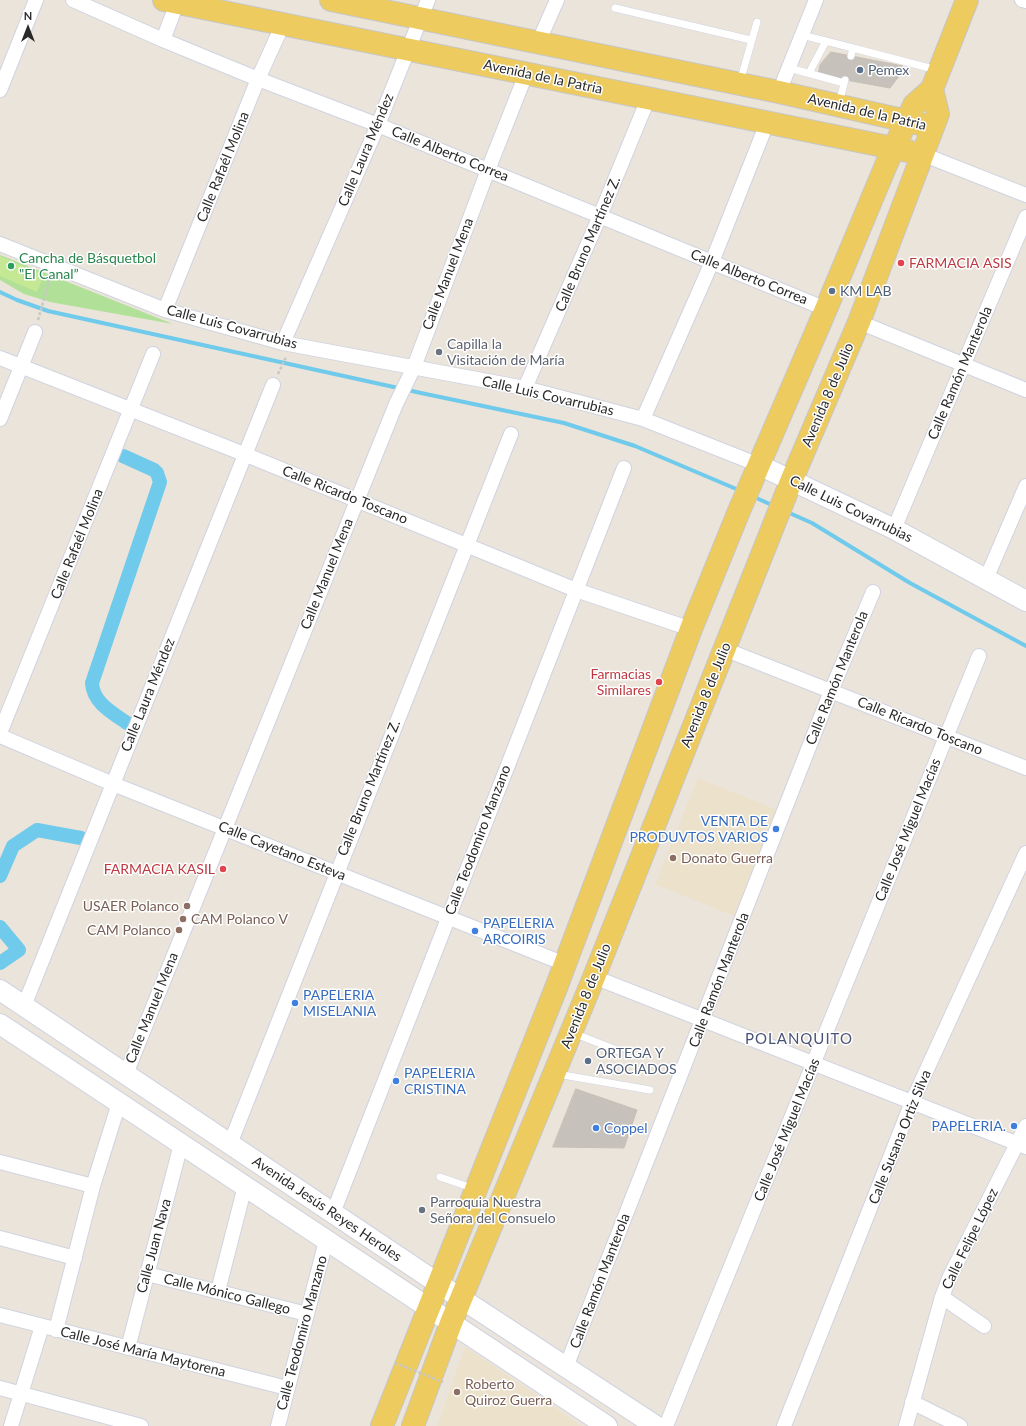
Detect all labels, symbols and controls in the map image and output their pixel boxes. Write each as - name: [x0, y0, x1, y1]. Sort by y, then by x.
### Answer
- north arrow: [8, 8, 48, 48]
- text: N: [24, 9, 32, 22]
- street label: Avenida de la Patria: [482, 56, 604, 98]
- place label: Pemex: [868, 62, 909, 78]
- marker: Pemex: [855, 65, 865, 75]
- street label: Avenida de la Patria: [806, 90, 928, 134]
- street label: Calle Laura Méndez: [335, 91, 397, 209]
- street label: Calle Rafaél Molina: [193, 109, 253, 225]
- street label: Calle Alberto Correa: [389, 123, 511, 185]
- street label: Calle Bruno Martínez Z.: [552, 174, 624, 314]
- street label: Calle Manuel Mena: [419, 216, 477, 332]
- street label: Calle Alberto Correa: [688, 246, 810, 308]
- place label: Cancha de Básquetbol "El Canal”: [19, 250, 156, 282]
- place label: FARMACIA ASIS: [909, 255, 1011, 271]
- marker: FARMACIA ASIS: [896, 258, 906, 268]
- marker: Cancha de Básquetbol "El Canal”: [6, 261, 16, 271]
- place label: KM LAB: [840, 283, 892, 299]
- marker: KM LAB: [827, 286, 837, 296]
- street label: Calle Luis Covarrubias: [165, 301, 299, 353]
- street label: Calle Ramón Manterola: [924, 304, 996, 442]
- place label: Capilla la Visitación de María: [447, 336, 565, 368]
- street label: Avenida 8 de Julio: [798, 340, 858, 450]
- marker: Capilla la Visitación de María: [434, 347, 444, 357]
- street label: Calle Luis Covarrubias: [480, 373, 616, 419]
- street label: Calle Ricardo Toscano: [280, 462, 410, 528]
- street label: Calle Luis Covarrubias: [787, 472, 915, 546]
- street label: Calle Rafaél Molina: [47, 486, 107, 602]
- street label: Calle Manuel Mena: [297, 516, 357, 632]
- street label: Calle Ramón Manterola: [802, 608, 872, 748]
- street label: Calle Laura Méndez: [118, 636, 178, 754]
- street label: Avenida 8 de Julio: [677, 640, 735, 750]
- place label: Farmacias Similares: [590, 666, 651, 698]
- marker: Farmacias Similares: [654, 677, 664, 687]
- street label: Calle Ricardo Toscano: [855, 693, 985, 759]
- street label: Calle Bruno Martínez Z.: [334, 717, 404, 859]
- street label: Calle José Miguel Macías: [872, 756, 944, 904]
- street label: Calle Teodomiro Manzano: [442, 763, 514, 917]
- place label: VENTA DE PRODUVTOS VARIOS: [629, 813, 768, 846]
- street label: Calle Cayetano Esteva: [216, 818, 348, 884]
- marker: VENTA DE PRODUVTOS VARIOS: [771, 824, 781, 834]
- place label: Donato Guerra: [681, 850, 773, 866]
- marker: Donato Guerra: [668, 853, 678, 863]
- place label: FARMACIA KASIL: [104, 861, 215, 877]
- marker: FARMACIA KASIL: [218, 864, 228, 874]
- place label: USAER Polanco: [83, 898, 179, 914]
- marker: USAER Polanco: [182, 901, 192, 911]
- street label: Calle Ramón Manterola: [685, 910, 753, 1050]
- place label: CAM Polanco V: [191, 911, 288, 927]
- marker: CAM Polanco V: [178, 914, 188, 924]
- place label: PAPELERIA ARCOIRIS: [483, 915, 554, 948]
- place label: CAM Polanco: [87, 922, 171, 938]
- marker: CAM Polanco: [174, 925, 184, 935]
- marker: PAPELERIA ARCOIRIS: [470, 926, 480, 936]
- street label: Avenida 8 de Julio: [557, 941, 615, 1051]
- street label: Calle Manuel Mena: [122, 950, 182, 1066]
- place label: PAPELERIA MISELANIA: [303, 987, 376, 1020]
- marker: PAPELERIA MISELANIA: [290, 998, 300, 1008]
- district label: POLANQUITO: [745, 1030, 853, 1048]
- place label: ORTEGA Y ASOCIADOS: [596, 1045, 676, 1078]
- marker: ORTEGA Y ASOCIADOS: [583, 1056, 593, 1066]
- street label: Calle José Miguel Macías: [751, 1056, 823, 1204]
- place label: PAPELERIA CRISTINA: [404, 1065, 475, 1098]
- street label: Calle Susana Ortiz Silva: [865, 1067, 935, 1207]
- marker: PAPELERIA CRISTINA: [391, 1076, 401, 1086]
- place label: PAPELERIA.: [932, 1118, 1006, 1134]
- place label: Coppel: [604, 1120, 648, 1136]
- marker: PAPELERIA.: [1009, 1121, 1019, 1131]
- marker: Coppel: [591, 1123, 601, 1133]
- street label: Avenida Jesús Reyes Heroles: [249, 1153, 405, 1265]
- street label: Calle Felipe López: [938, 1186, 1002, 1292]
- place label: Parroquia Nuestra Señora del Consuelo: [430, 1194, 556, 1226]
- street label: Calle Juan Nava: [133, 1197, 175, 1295]
- marker: Parroquia Nuestra Señora del Consuelo: [417, 1205, 427, 1215]
- street label: Calle Ramón Manterola: [566, 1211, 634, 1351]
- street label: Calle Teodomiro Manzano: [273, 1254, 331, 1412]
- street label: Calle Mónico Gallego: [162, 1270, 292, 1318]
- street label: Calle José María Maytorena: [59, 1323, 227, 1381]
- place label: Roberto Quiroz Guerra: [465, 1376, 552, 1408]
- marker: Roberto Quiroz Guerra: [452, 1387, 462, 1397]

